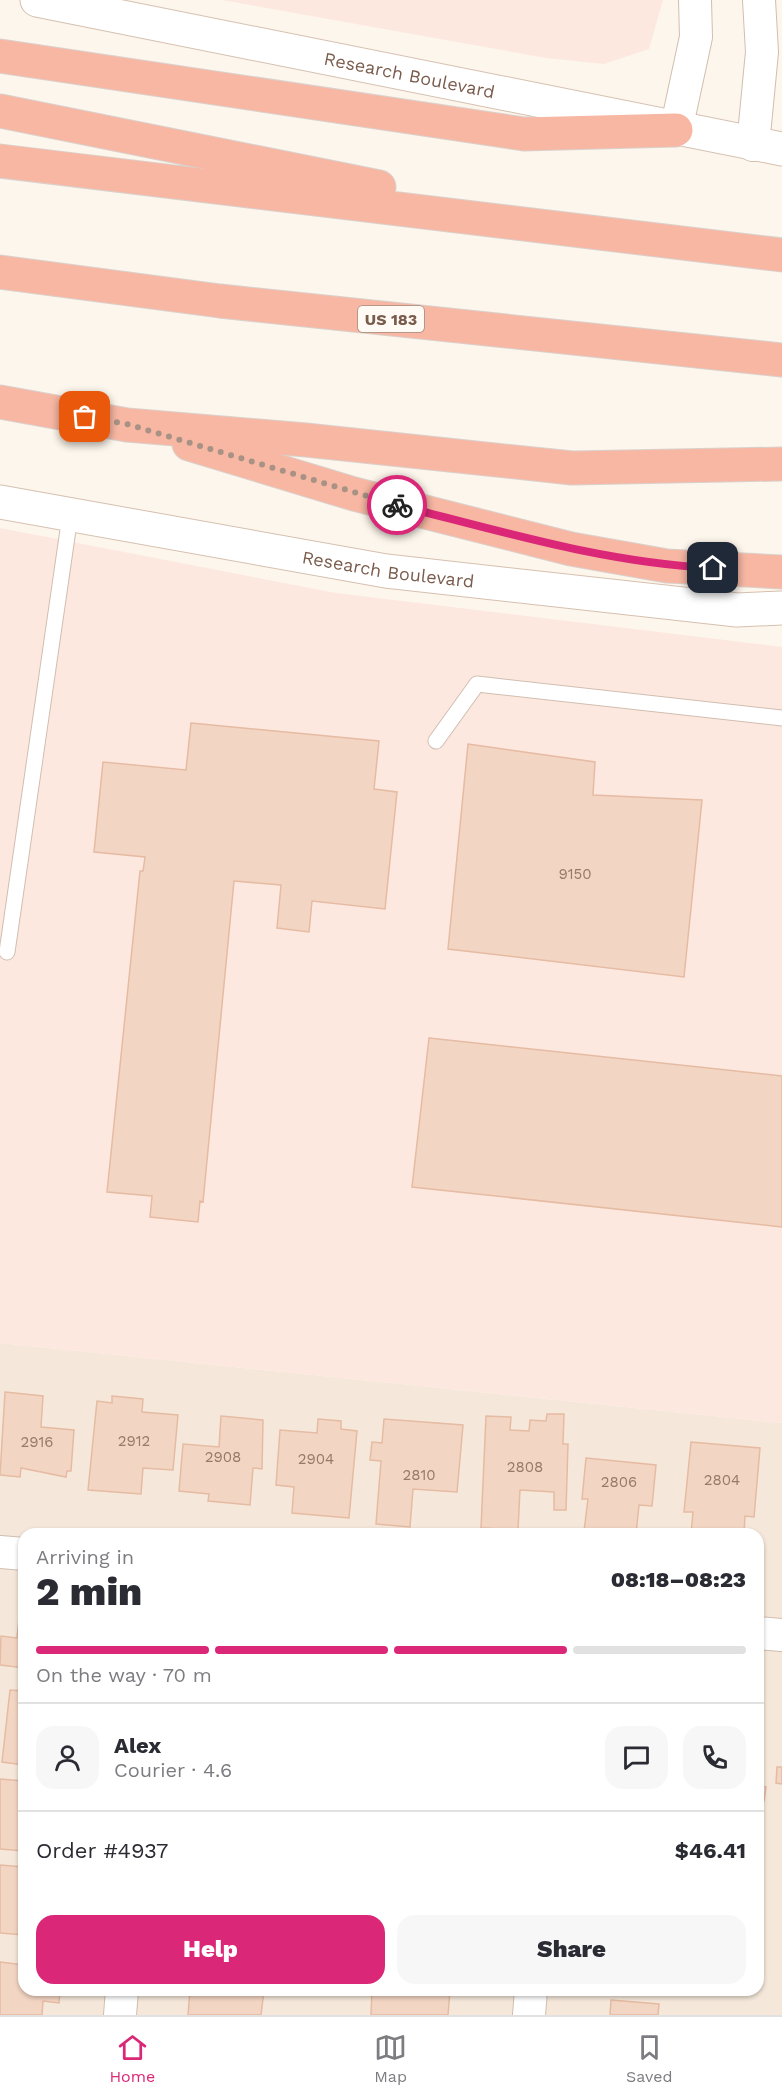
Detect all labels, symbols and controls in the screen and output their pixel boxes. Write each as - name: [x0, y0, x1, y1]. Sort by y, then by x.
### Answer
- street label: Research Boulevard: [322, 47, 497, 102]
- road number: US 183: [358, 306, 424, 332]
- pin: [59, 391, 110, 442]
- icon: bag: [68, 400, 101, 433]
- courier: [367, 475, 427, 535]
- icon: bike: [381, 489, 414, 522]
- pin: [687, 542, 738, 593]
- street label: Research Boulevard: [301, 546, 475, 591]
- icon: home: [696, 551, 729, 584]
- house number: 9150: [558, 865, 592, 883]
- house number: 2912: [118, 1432, 150, 1450]
- house number: 2916: [21, 1433, 53, 1451]
- house number: 2908: [205, 1448, 241, 1466]
- house number: 2904: [298, 1450, 334, 1468]
- house number: 2808: [507, 1458, 543, 1476]
- house number: 2810: [402, 1466, 436, 1484]
- house number: 2804: [704, 1471, 740, 1489]
- house number: 2806: [601, 1473, 637, 1491]
- text: Arriving in: [36, 1545, 134, 1569]
- text: 08:18–08:23: [611, 1567, 746, 1592]
- text: 2 min: [36, 1569, 142, 1614]
- text: On the way · 70 m: [36, 1663, 212, 1687]
- button: person: [36, 1726, 99, 1789]
- button: chat: [605, 1726, 668, 1789]
- button: phone: [683, 1726, 746, 1789]
- text: Alex: [114, 1733, 161, 1758]
- text: Courier · 4.6: [114, 1758, 232, 1782]
- text: Order #4937: [36, 1838, 168, 1863]
- text: $46.41: [675, 1838, 746, 1863]
- button: Help: [36, 1915, 385, 1984]
- button: Share: [397, 1915, 746, 1984]
- tab: Home: [109, 2031, 155, 2086]
- tab: Map: [374, 2031, 407, 2086]
- tab: Saved: [626, 2031, 673, 2086]

